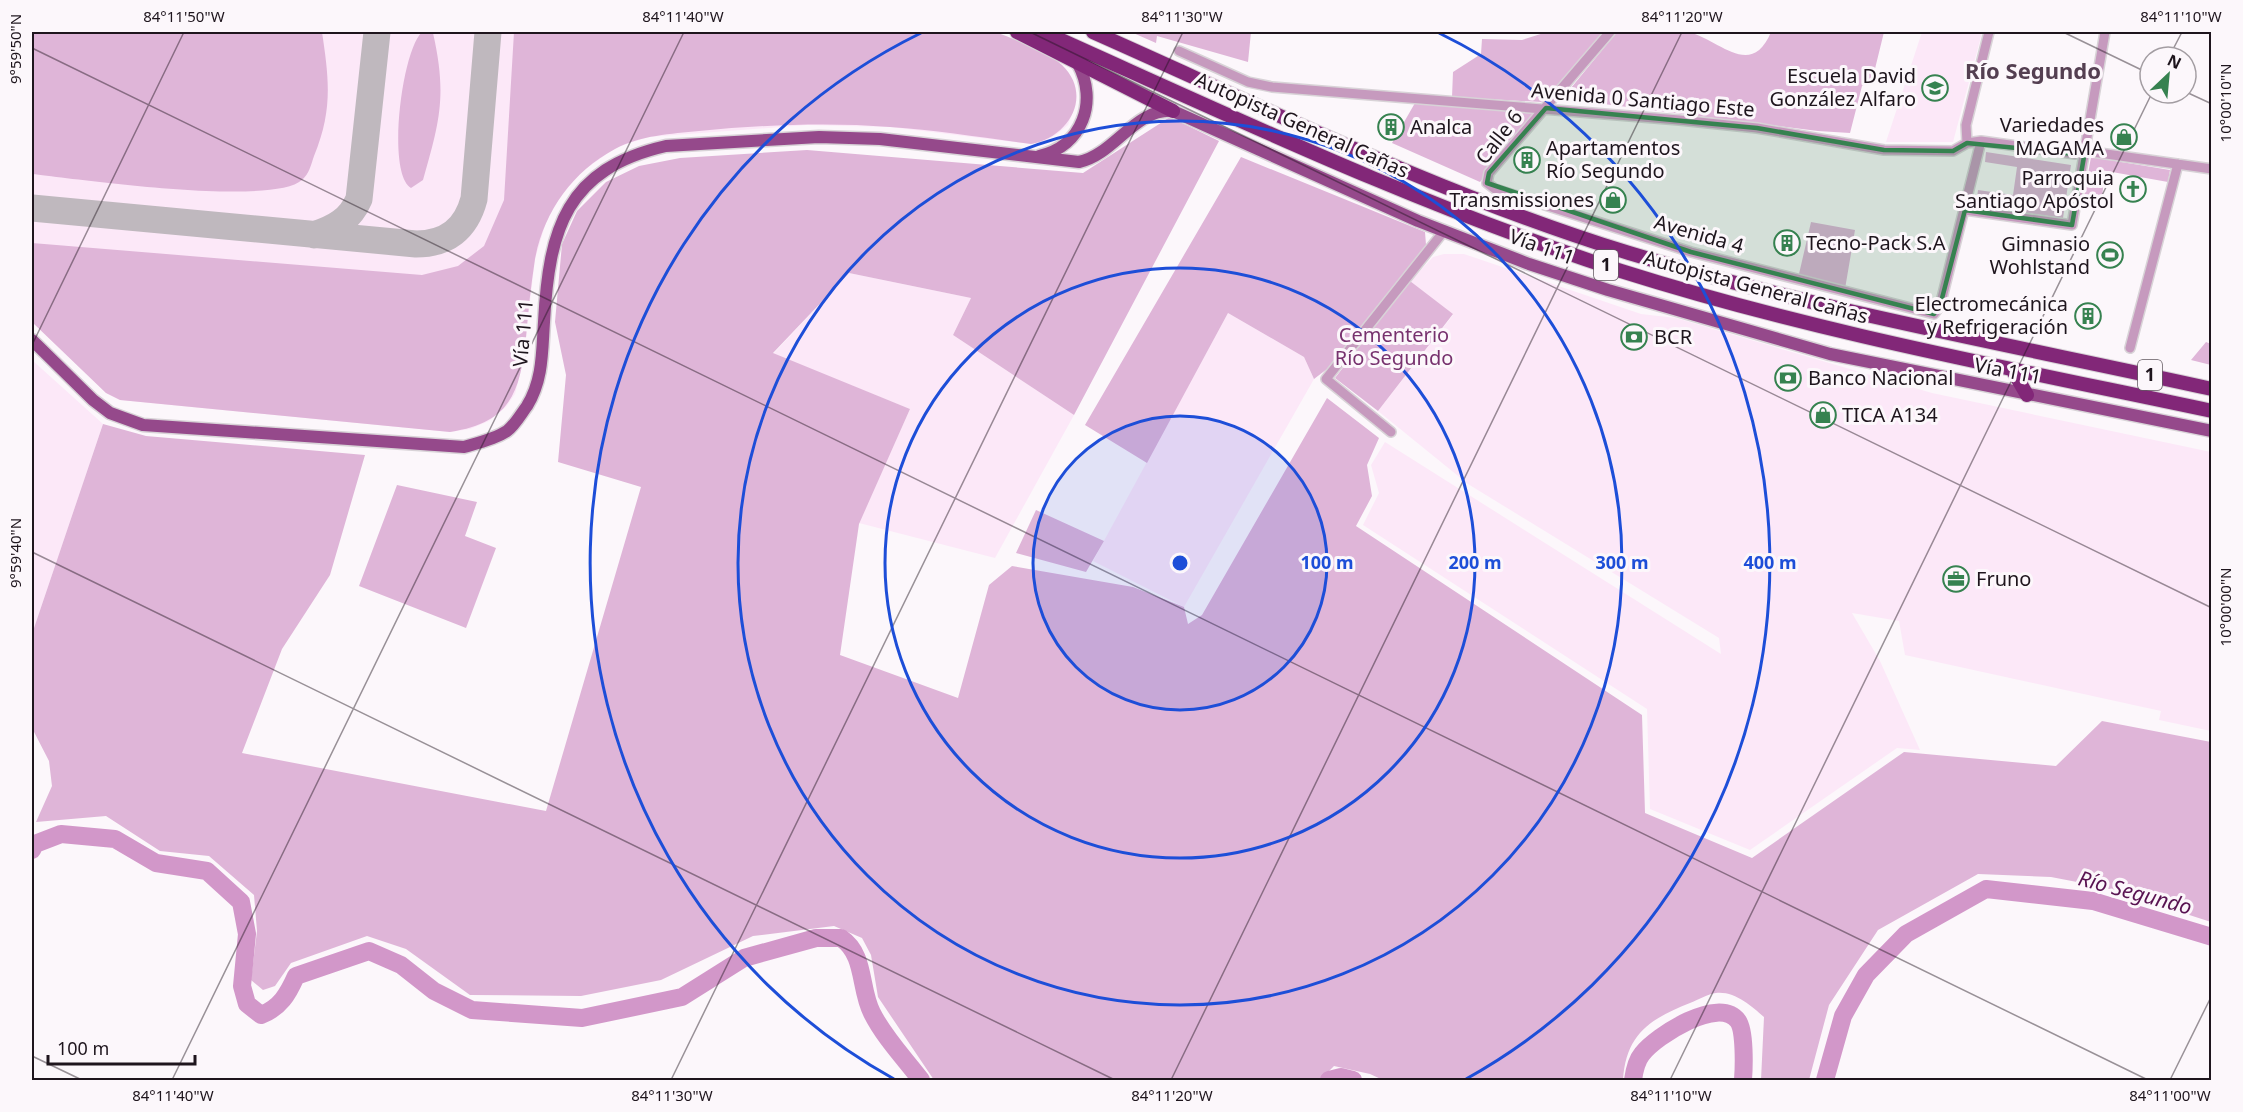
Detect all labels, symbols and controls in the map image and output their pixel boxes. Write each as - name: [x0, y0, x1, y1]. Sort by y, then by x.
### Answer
- text: 84°11'50"W: [143, 6, 225, 26]
- text: 84°11'40"W: [642, 6, 724, 26]
- text: 84°11'30"W: [1141, 6, 1223, 26]
- text: 84°11'20"W: [1641, 6, 1723, 26]
- text: 84°11'10"W: [2140, 6, 2222, 26]
- text: 9°59'50"N: [5, 14, 25, 84]
- north arrow: [2138, 45, 2198, 105]
- text: N: [2164, 49, 2185, 74]
- district label: Río Segundo: [1965, 55, 2101, 85]
- place label: Escuela David González Alfaro: [1770, 62, 1916, 112]
- text: 10°00'10"N: [2215, 64, 2235, 142]
- street label: Autopista General Cañas: [1191, 65, 1413, 184]
- school or university icon: Escuela David González Alfaro: [1920, 73, 1950, 103]
- street label: Avenida 0 Santiago Este: [1530, 76, 1756, 123]
- street label: Calle 6: [1469, 104, 1528, 169]
- place label: Variedades MAGAMA: [2000, 111, 2104, 161]
- building icon: Analca: [1376, 112, 1406, 142]
- place label: Analca: [1410, 113, 1472, 140]
- shop icon: Variedades MAGAMA: [2109, 122, 2139, 152]
- place label: Apartamentos Río Segundo: [1546, 134, 1680, 184]
- building icon: Apartamentos Río Segundo: [1512, 145, 1542, 175]
- place label: Parroquia Santiago Apóstol: [1955, 164, 2114, 214]
- church icon: Parroquia Santiago Apóstol: [2118, 174, 2148, 204]
- shop icon: Transmissiones: [1598, 185, 1628, 215]
- place label: Transmissiones: [1449, 186, 1594, 213]
- street label: Avenida 4: [1651, 208, 1748, 259]
- street label: Vía 111: [1506, 222, 1579, 271]
- building icon: Tecno-Pack S.A: [1772, 228, 1802, 258]
- place label: Tecno-Pack S.A: [1806, 229, 1946, 256]
- place label: Gimnasio Wohlstand: [1990, 230, 2090, 280]
- sports icon: Gimnasio Wohlstand: [2095, 240, 2125, 270]
- street label: Autopista General Cañas: [1641, 244, 1871, 329]
- road number: 1: [1594, 250, 1618, 280]
- place label: Electromecánica y Refrigeración: [1915, 290, 2068, 340]
- street label: Vía 111: [506, 298, 539, 368]
- building icon: Electromecánica y Refrigeración: [2073, 301, 2103, 331]
- park label: Cementerio Río Segundo: [1335, 321, 1453, 371]
- bank icon: BCR: [1619, 322, 1649, 352]
- place label: BCR: [1654, 323, 1693, 350]
- street label: Vía 111: [1972, 351, 2044, 390]
- road number: 1: [2138, 360, 2162, 390]
- bank icon: Banco Nacional: [1773, 363, 1803, 393]
- place label: Banco Nacional: [1808, 364, 1954, 391]
- shop icon: TICA A134: [1808, 400, 1838, 430]
- place label: TICA A134: [1842, 401, 1938, 428]
- text: 9°59'40"N: [5, 518, 25, 588]
- text: 100 m: [1300, 550, 1354, 574]
- text: 200 m: [1448, 550, 1502, 574]
- text: 300 m: [1595, 550, 1649, 574]
- text: 400 m: [1743, 550, 1797, 574]
- centre of rings: [1170, 553, 1190, 573]
- office icon: Fruno: [1941, 564, 1971, 594]
- place label: Fruno: [1976, 565, 2031, 592]
- text: 10°00'00"N: [2215, 568, 2235, 646]
- water label: Río Segundo: [2075, 863, 2195, 921]
- scale bar: [48, 1028, 195, 1066]
- text: 100 m: [57, 1036, 109, 1060]
- text: 84°11'40"W: [132, 1085, 214, 1105]
- text: 84°11'30"W: [631, 1085, 713, 1105]
- text: 84°11'20"W: [1131, 1085, 1213, 1105]
- text: 84°11'10"W: [1630, 1085, 1712, 1105]
- text: 84°11'00"W: [2129, 1085, 2211, 1105]

